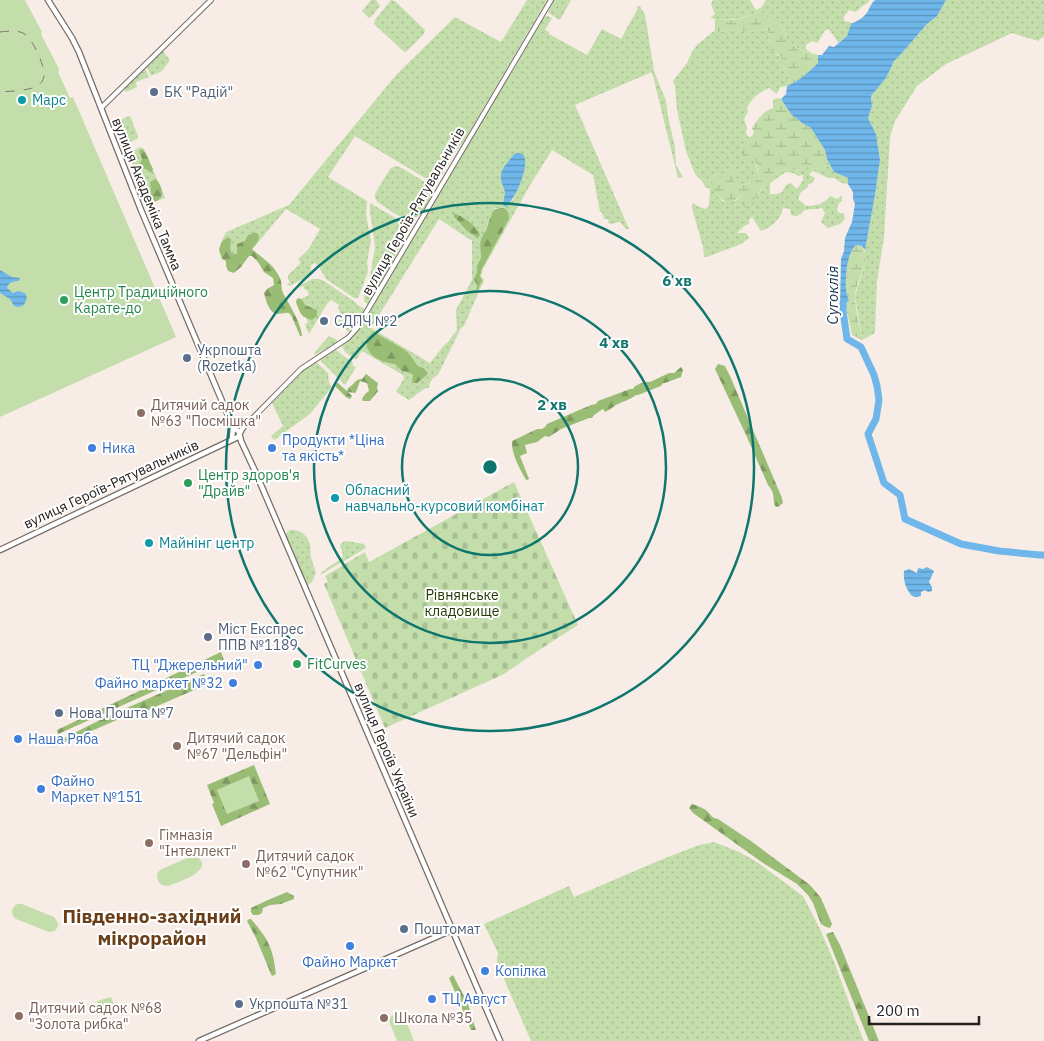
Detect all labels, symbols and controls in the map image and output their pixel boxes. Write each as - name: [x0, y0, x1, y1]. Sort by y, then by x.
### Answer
- place label: БК "Радій": [164, 83, 233, 101]
- marker: БК "Радій": [148, 86, 160, 98]
- place label: Марс: [32, 91, 66, 109]
- marker: Марс: [16, 94, 28, 106]
- street label: вулиця Академіка Тамма: [108, 115, 186, 274]
- street label: вулиця Героїв-Рятувальників: [357, 124, 469, 298]
- water label: Сугоклія: [823, 265, 842, 324]
- text: 6 хв: [662, 271, 692, 290]
- place label: Центр Традиційного Карате-до: [74, 283, 208, 317]
- marker: Центр Традиційного Карате-до: [58, 294, 70, 306]
- place label: СДПЧ №2: [334, 312, 398, 330]
- marker: СДПЧ №2: [318, 315, 330, 327]
- text: 4 хв: [599, 333, 629, 352]
- place label: Укрпошта (Rozetka): [197, 341, 262, 375]
- marker: Укрпошта (Rozetka): [181, 352, 193, 364]
- text: 2 хв: [537, 395, 567, 414]
- place label: Дитячий садок №63 "Посмішка": [151, 396, 261, 430]
- marker: Дитячий садок №63 "Посмішка": [135, 407, 147, 419]
- place label: Продукти *Ціна та якість*: [282, 431, 385, 465]
- street label: вулиця Героїв-Рятувальників: [20, 435, 202, 533]
- place label: Ника: [102, 439, 136, 457]
- marker: Ника: [86, 442, 98, 454]
- marker: Продукти *Ціна та якість*: [266, 442, 278, 454]
- centre of rings: [481, 458, 499, 476]
- place label: Центр здоров'я "Драйв": [198, 466, 300, 500]
- marker: Центр здоров'я "Драйв": [182, 477, 194, 489]
- place label: Обласний навчально-курсовий комбінат: [345, 481, 545, 515]
- marker: Обласний навчально-курсовий комбінат: [329, 492, 341, 504]
- place label: Майнінг центр: [159, 534, 254, 552]
- marker: Майнінг центр: [143, 537, 155, 549]
- park label: Рівнянське кладовище: [425, 586, 500, 620]
- place label: Міст Експрес ППВ №1189: [218, 620, 303, 654]
- marker: Міст Експрес ППВ №1189: [202, 631, 214, 643]
- place label: FitCurves: [307, 655, 367, 673]
- place label: ТЦ "Джерельний": [132, 656, 248, 674]
- marker: FitCurves: [291, 658, 303, 670]
- marker: ТЦ "Джерельний": [252, 659, 264, 671]
- place label: Файно маркет №32: [95, 674, 223, 692]
- marker: Файно маркет №32: [227, 677, 239, 689]
- street label: вулиця Героїв України: [350, 680, 424, 820]
- place label: Нова Пошта №7: [69, 704, 174, 722]
- marker: Нова Пошта №7: [53, 707, 65, 719]
- place label: Дитячий садок №67 "Дельфін": [187, 729, 287, 763]
- place label: Наша Ряба: [28, 730, 99, 748]
- marker: Наша Ряба: [12, 733, 24, 745]
- marker: Дитячий садок №67 "Дельфін": [171, 740, 183, 752]
- place label: Файно Маркет №151: [51, 772, 142, 806]
- marker: Файно Маркет №151: [35, 783, 47, 795]
- place label: Гімназія "Інтеллект": [159, 826, 237, 860]
- marker: Гімназія "Інтеллект": [143, 837, 155, 849]
- place label: Дитячий садок №62 "Супутник": [256, 847, 364, 881]
- marker: Дитячий садок №62 "Супутник": [240, 858, 252, 870]
- district label: Південно-західний мікрорайон: [63, 904, 241, 950]
- place label: Поштомат: [414, 920, 481, 938]
- marker: Поштомат: [398, 923, 410, 935]
- marker: Файно Маркет: [344, 940, 356, 952]
- place label: Файно Маркет: [302, 953, 398, 971]
- place label: Копілка: [495, 962, 547, 980]
- marker: Копілка: [479, 965, 491, 977]
- place label: ТЦ Август: [442, 990, 507, 1008]
- marker: ТЦ Август: [426, 993, 438, 1005]
- scale bar: [869, 994, 979, 1026]
- place label: Укрпошта №31: [249, 995, 348, 1013]
- marker: Укрпошта №31: [233, 998, 245, 1010]
- place label: Дитячий садок №68 "Золота рибка": [29, 999, 162, 1033]
- text: 200 m: [876, 1001, 920, 1020]
- place label: Школа №35: [394, 1009, 473, 1027]
- marker: Дитячий садок №68 "Золота рибка": [13, 1010, 25, 1022]
- marker: Школа №35: [378, 1012, 390, 1024]

